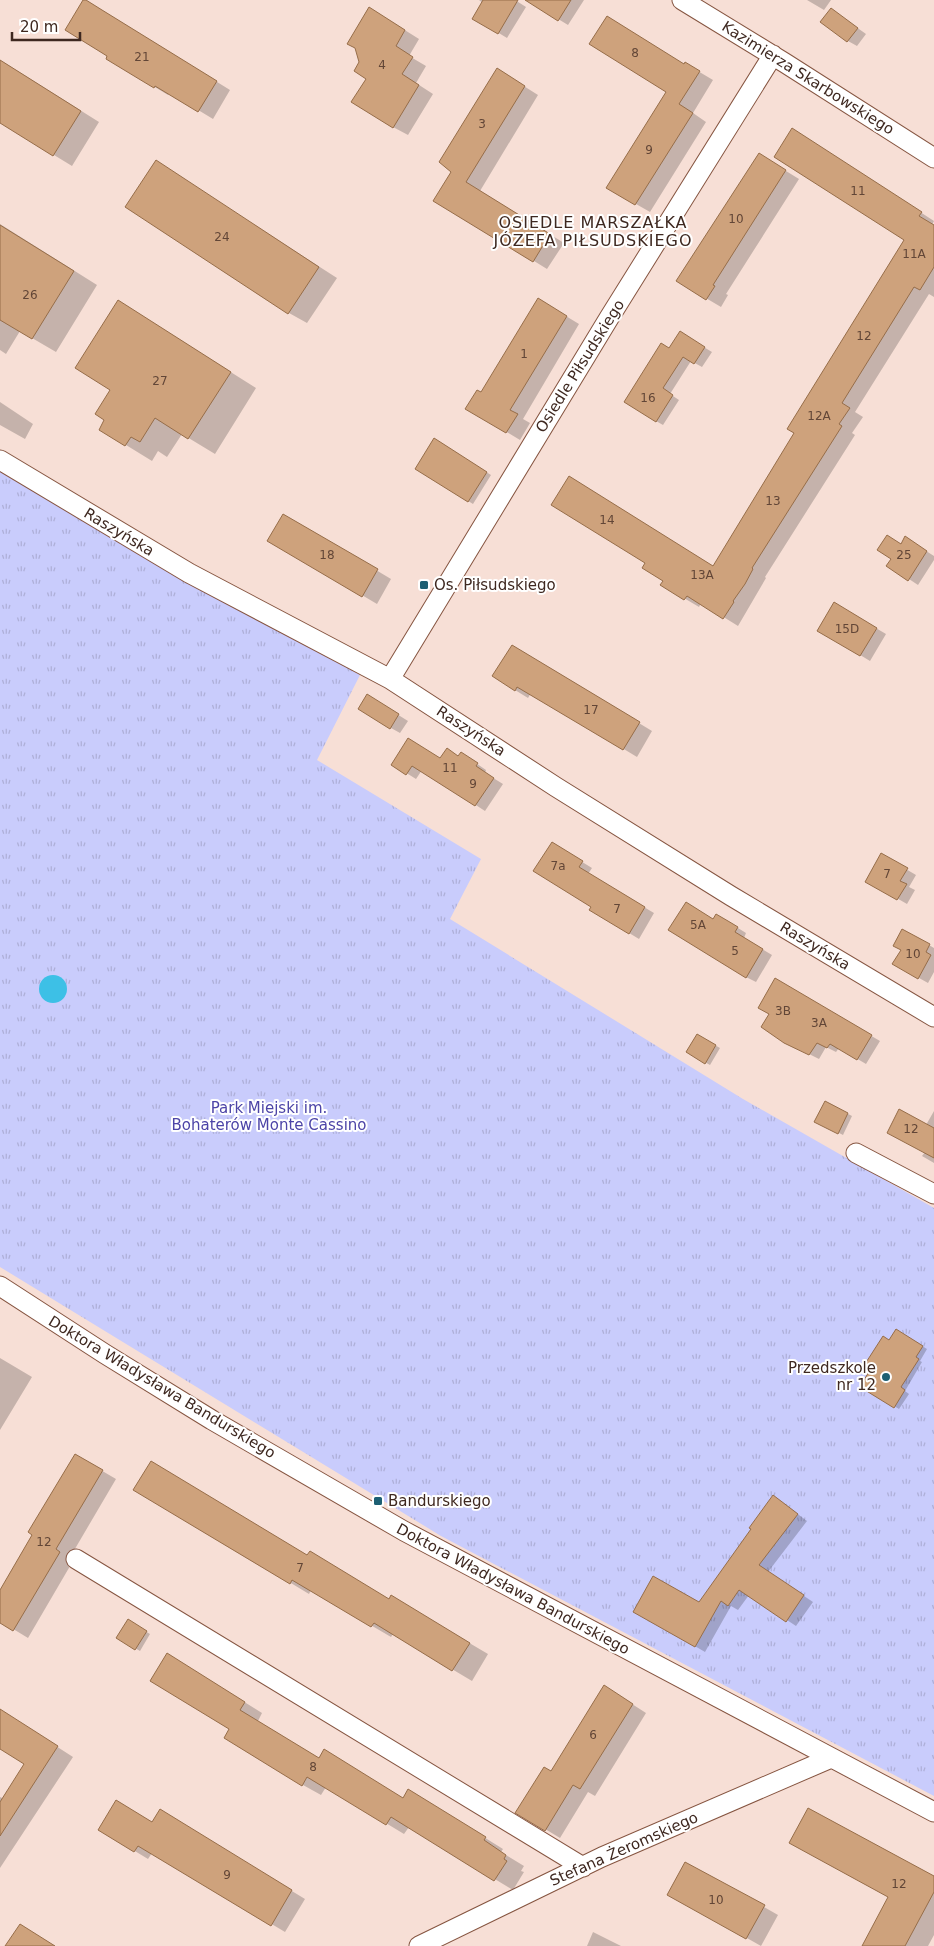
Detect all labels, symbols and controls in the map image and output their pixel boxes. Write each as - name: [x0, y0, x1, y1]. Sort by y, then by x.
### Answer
- scale bar: [12, 10, 80, 42]
- street label: Kazimierza Skarbowskiego: [719, 17, 897, 139]
- text: 20 m: [20, 18, 58, 36]
- house number: 8: [631, 46, 639, 60]
- house number: 21: [134, 50, 150, 64]
- house number: 4: [378, 58, 386, 72]
- house number: 3: [478, 117, 486, 131]
- house number: 9: [645, 143, 653, 157]
- house number: 11: [850, 184, 866, 198]
- house number: 10: [728, 212, 744, 226]
- district label: OSIEDLE MARSZAŁKA JÓZEFA PIŁSUDSKIEGO: [492, 213, 693, 250]
- house number: 24: [214, 230, 230, 244]
- house number: 11A: [902, 247, 927, 261]
- house number: 26: [22, 288, 38, 302]
- street label: Osiedle Piłsudskiego: [532, 296, 628, 436]
- house number: 12: [856, 329, 872, 343]
- house number: 1: [520, 347, 528, 361]
- house number: 27: [152, 374, 168, 388]
- house number: 16: [640, 391, 656, 405]
- house number: 12A: [807, 409, 832, 423]
- house number: 13: [765, 494, 781, 508]
- street label: Raszyńska: [81, 504, 157, 560]
- house number: 14: [599, 513, 615, 527]
- house number: 18: [319, 548, 335, 562]
- house number: 25: [896, 548, 912, 562]
- house number: 13A: [690, 568, 715, 582]
- place label: Os. Piłsudskiego: [434, 576, 556, 594]
- marker: Os. Piłsudskiego: [418, 579, 430, 591]
- house number: 15D: [835, 622, 859, 636]
- street label: Raszyńska: [433, 702, 509, 760]
- house number: 17: [583, 703, 599, 717]
- house number: 11: [442, 761, 458, 775]
- house number: 9: [469, 777, 477, 791]
- house number: 7a: [551, 859, 566, 873]
- house number: 7: [883, 867, 891, 881]
- house number: 7: [613, 902, 621, 916]
- house number: 5A: [690, 918, 707, 932]
- street label: Raszyńska: [777, 918, 853, 974]
- house number: 5: [731, 944, 739, 958]
- house number: 10: [905, 947, 921, 961]
- house number: 3B: [775, 1004, 791, 1018]
- house number: 3A: [811, 1016, 828, 1030]
- park label: Park Miejski im. Bohaterów Monte Cassino: [172, 1099, 366, 1134]
- house number: 12: [903, 1122, 919, 1136]
- street label: Doktora Władysława Bandurskiego: [45, 1312, 279, 1462]
- place label: Przedszkole nr 12: [788, 1359, 876, 1394]
- marker: Przedszkole nr 12: [880, 1371, 892, 1383]
- place label: Bandurskiego: [388, 1492, 491, 1510]
- marker: Bandurskiego: [372, 1495, 384, 1507]
- street label: Doktora Władysława Bandurskiego: [393, 1520, 633, 1658]
- house number: 12: [36, 1535, 52, 1549]
- house number: 7: [296, 1561, 304, 1575]
- house number: 6: [589, 1728, 597, 1742]
- house number: 8: [309, 1760, 317, 1774]
- street label: Stefana Żeromskiego: [547, 1807, 701, 1890]
- house number: 9: [223, 1868, 231, 1882]
- house number: 12: [891, 1877, 907, 1891]
- house number: 10: [708, 1893, 724, 1907]

